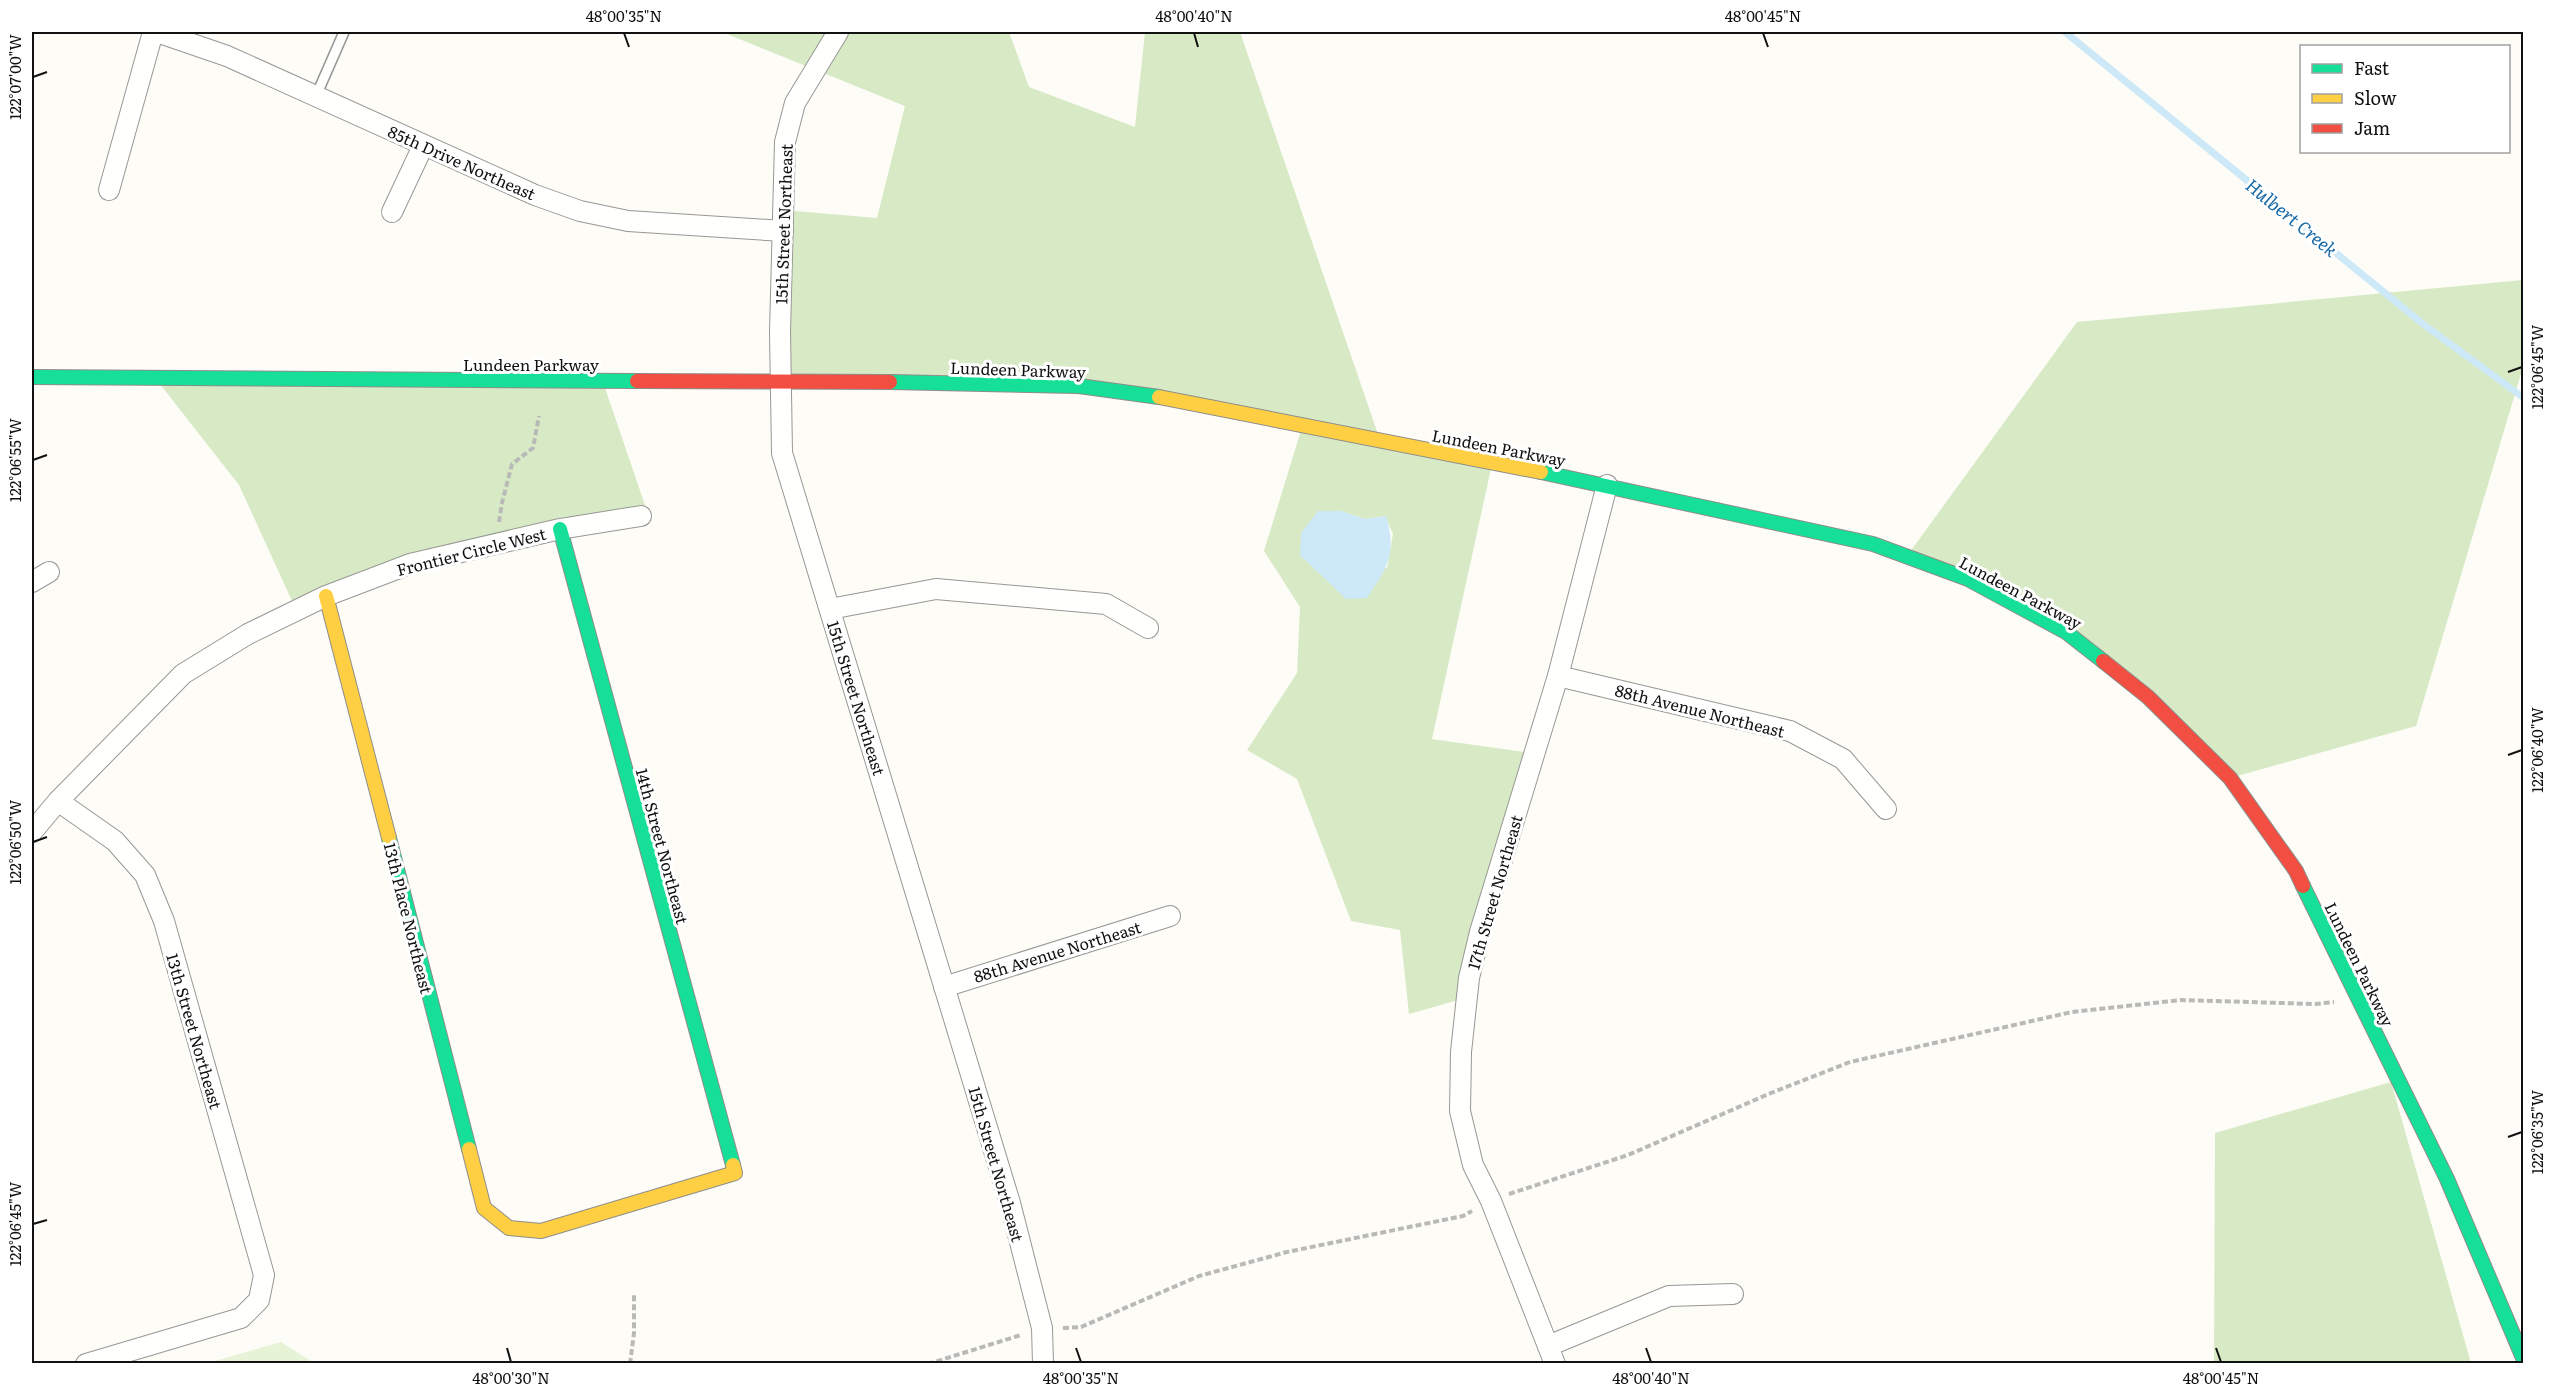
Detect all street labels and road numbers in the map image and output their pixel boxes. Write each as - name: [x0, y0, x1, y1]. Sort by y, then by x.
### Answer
- street label: 85th Drive Northeast: [384, 119, 540, 206]
- street label: 15th Street Northeast: [768, 143, 798, 305]
- street label: Lundeen Parkway: [463, 352, 600, 376]
- street label: Lundeen Parkway: [950, 355, 1087, 383]
- street label: Lundeen Parkway: [1430, 422, 1569, 472]
- street label: Frontier Circle West: [394, 521, 549, 581]
- street label: Lundeen Parkway: [1955, 550, 2087, 635]
- street label: 15th Street Northeast: [822, 618, 892, 779]
- street label: 88th Avenue Northeast: [1613, 677, 1788, 743]
- street label: 14th Street Northeast: [631, 765, 696, 927]
- street label: 17th Street Northeast: [1460, 811, 1528, 972]
- street label: 13th Place Northeast: [379, 840, 440, 997]
- street label: Lundeen Parkway: [2319, 898, 2401, 1031]
- street label: 88th Avenue Northeast: [970, 914, 1144, 988]
- street label: 13th Street Northeast: [161, 950, 229, 1112]
- street label: 15th Street Northeast: [963, 1084, 1031, 1245]

